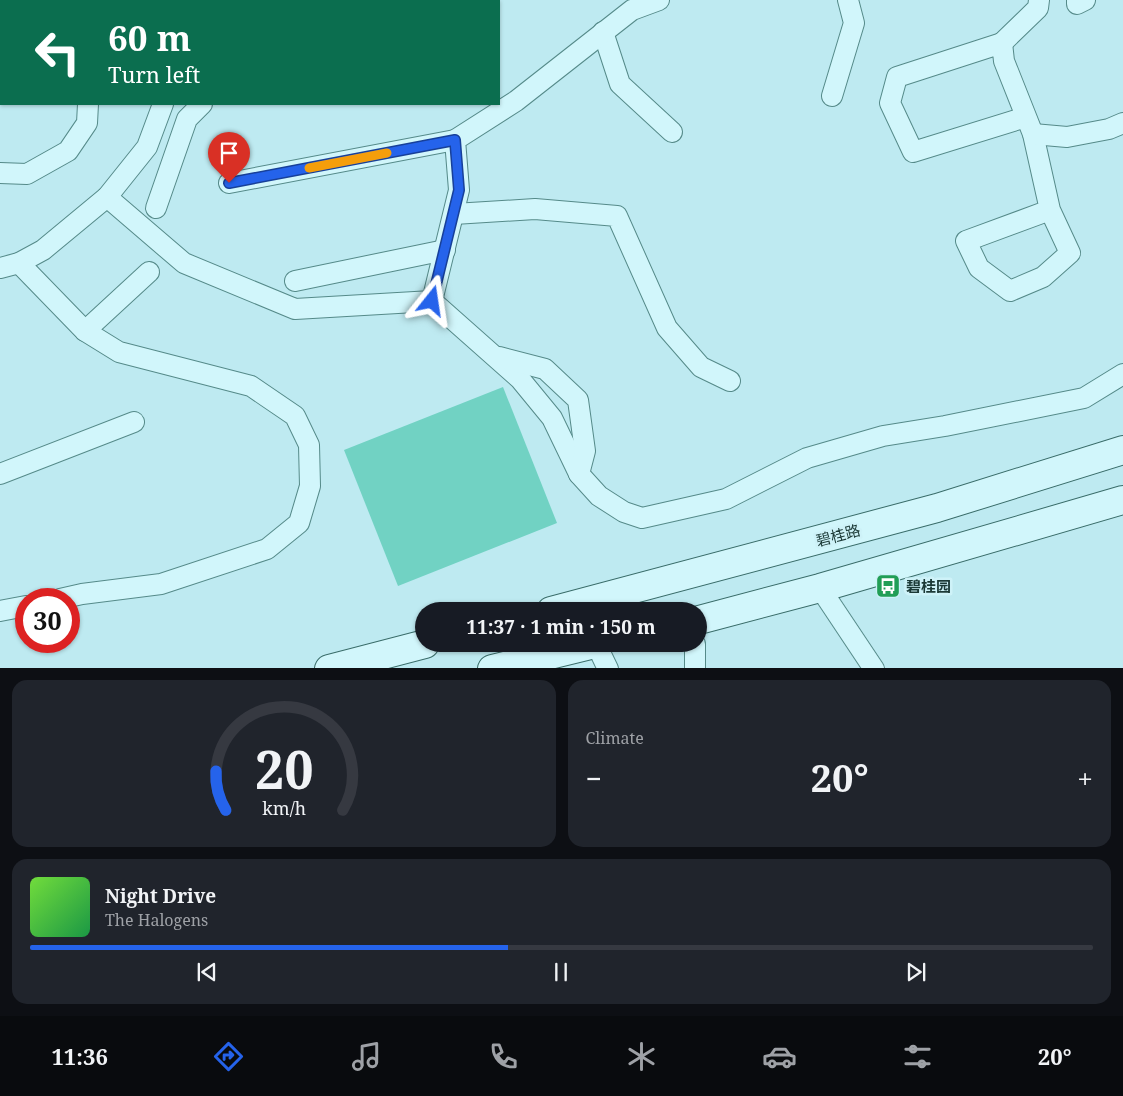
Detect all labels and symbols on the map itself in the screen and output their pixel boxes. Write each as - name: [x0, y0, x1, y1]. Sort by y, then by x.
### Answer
- pin: [208, 132, 250, 183]
- position arrow: [405, 274, 457, 326]
- street label: 碧桂路: [814, 520, 862, 550]
- bus stop icon: 碧桂园: [875, 573, 901, 599]
- place label: 碧桂园: [906, 576, 951, 596]
- speed limit sign: 30: [15, 588, 80, 653]

